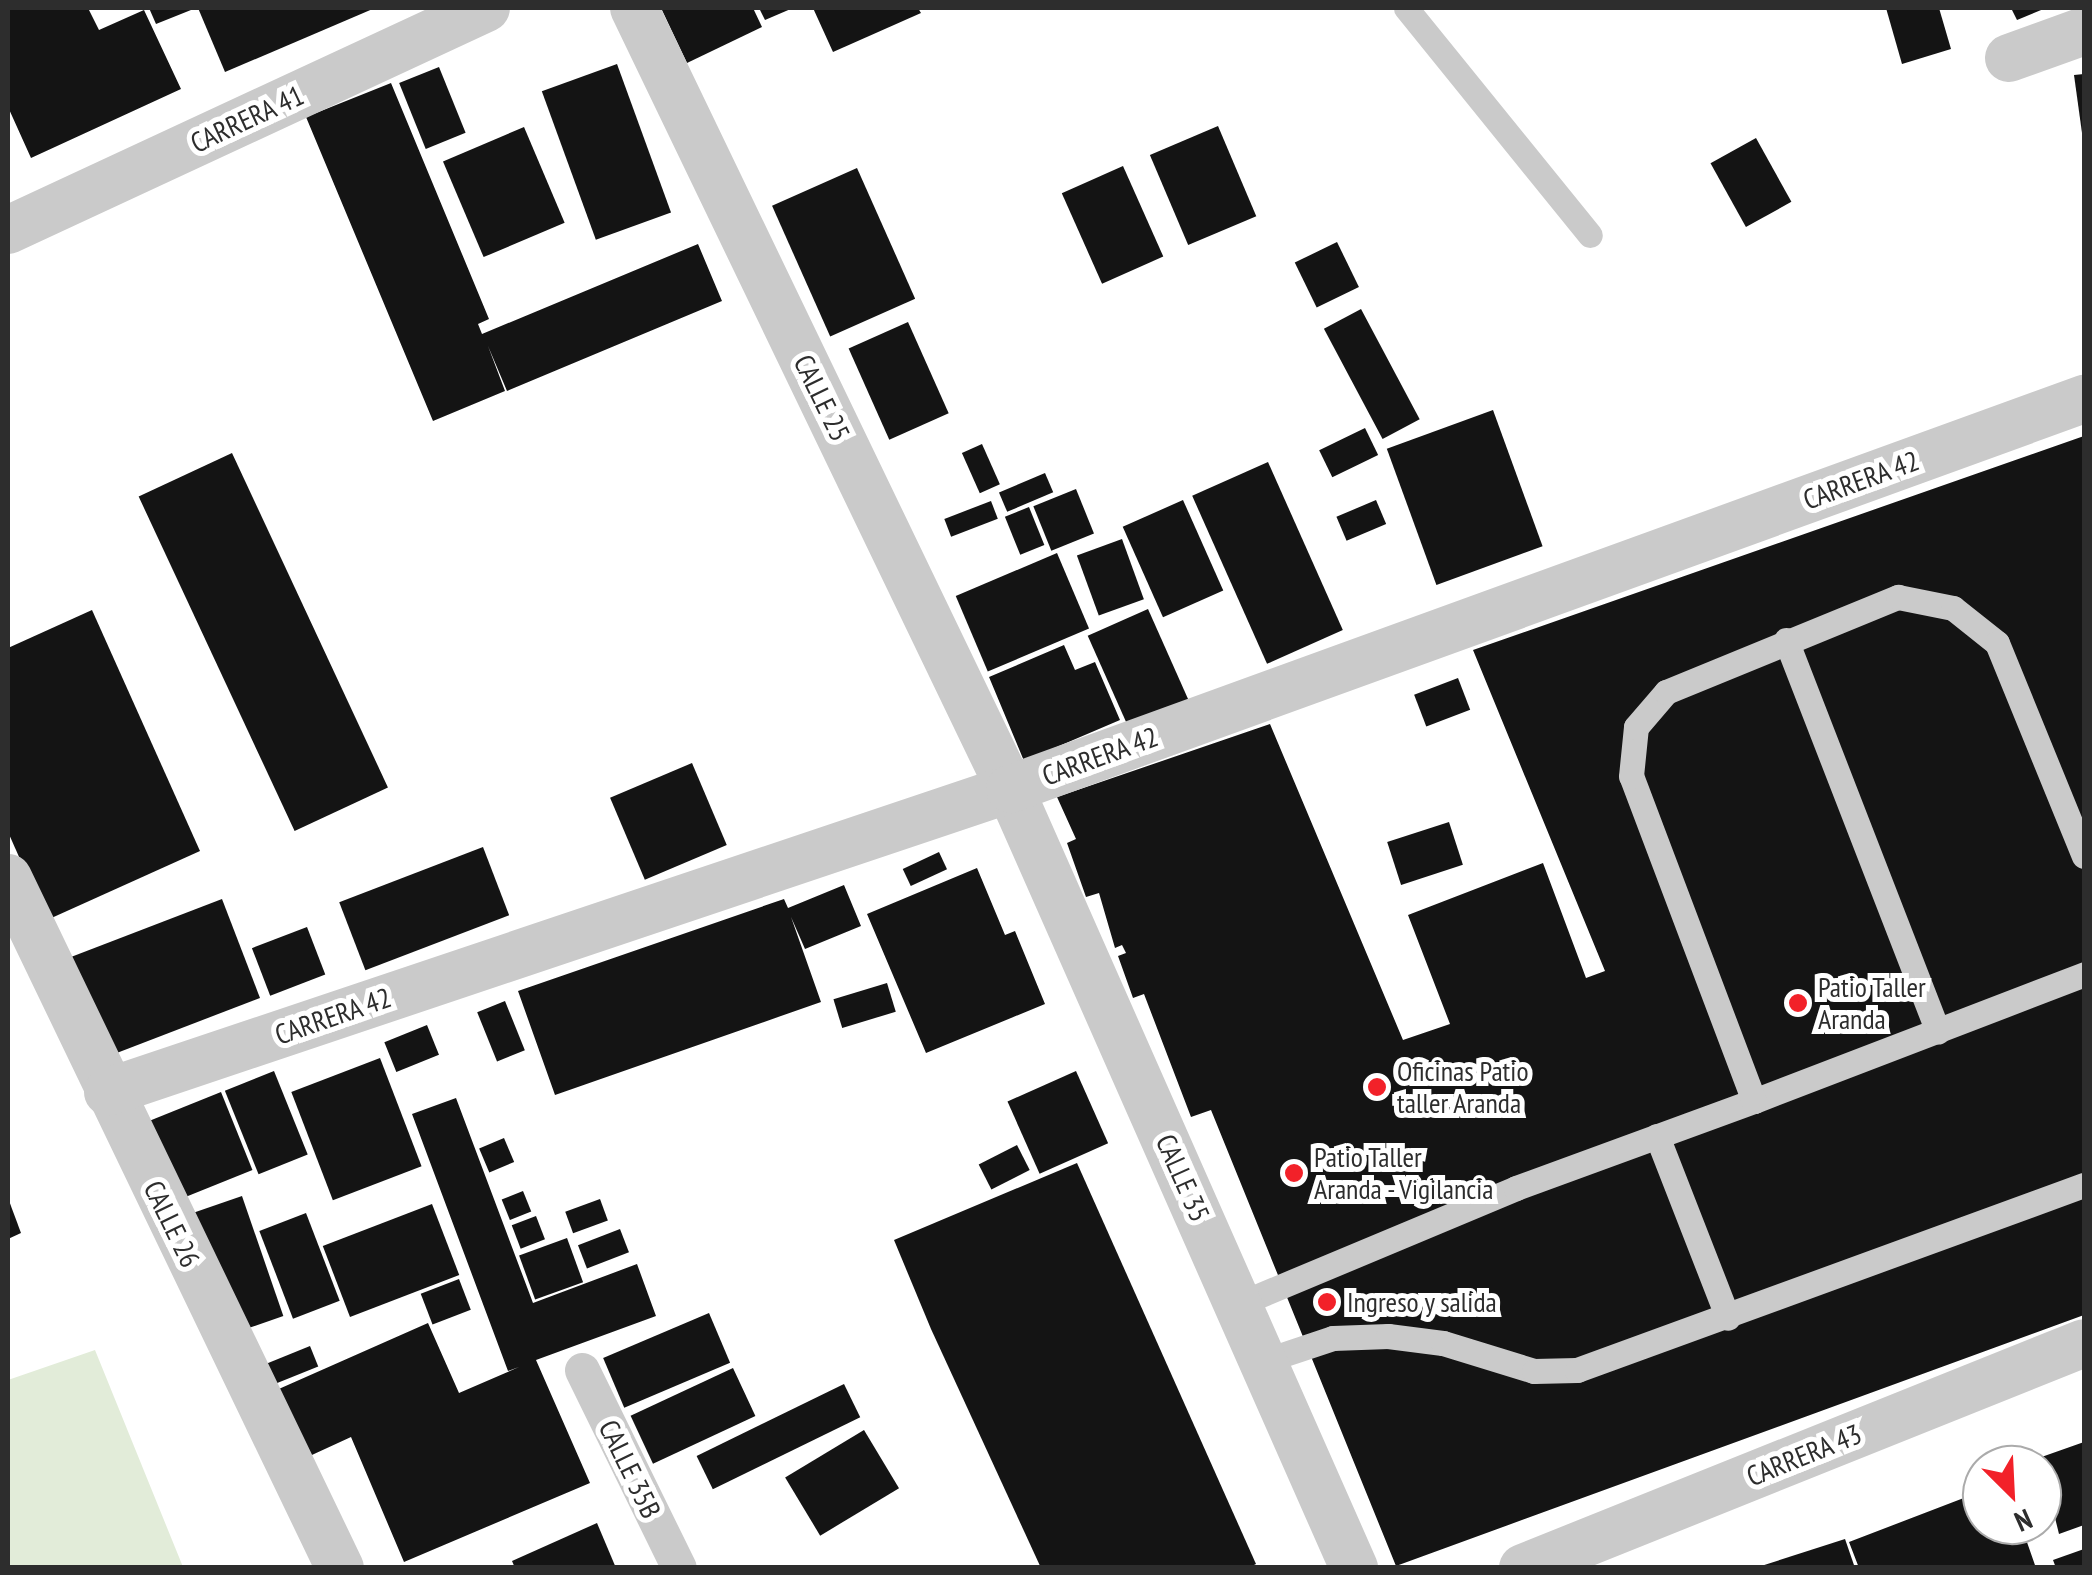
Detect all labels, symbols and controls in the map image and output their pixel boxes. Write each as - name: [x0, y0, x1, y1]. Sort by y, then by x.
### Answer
- street label: CARRERA 41: [185, 78, 309, 160]
- street label: CALLE 25: [787, 349, 857, 447]
- street label: CARRERA 42: [1798, 443, 1924, 517]
- street label: CARRERA 42: [1037, 719, 1163, 793]
- place label: Patio Taller Aranda: [1818, 970, 1926, 1036]
- street label: CARRERA 42: [270, 980, 396, 1052]
- marker: Patio Taller Aranda: [1787, 992, 1809, 1014]
- place label: Oficinas Patio taller Aranda: [1397, 1054, 1528, 1120]
- marker: Oficinas Patio taller Aranda: [1366, 1076, 1388, 1098]
- street label: CALLE 35: [1149, 1129, 1217, 1227]
- place label: Patio Taller Aranda - Vigilancia: [1314, 1140, 1496, 1206]
- marker: Patio Taller Aranda - Vigilancia: [1283, 1162, 1305, 1184]
- street label: CALLE 26: [137, 1175, 207, 1273]
- place label: Ingreso y salida: [1347, 1285, 1498, 1319]
- marker: Ingreso y salida: [1316, 1291, 1338, 1313]
- street label: CALLE 35B: [592, 1414, 668, 1524]
- street label: CARRERA 43: [1741, 1417, 1867, 1493]
- north arrow: [1962, 1445, 2062, 1545]
- text: N: [2009, 1501, 2038, 1541]

